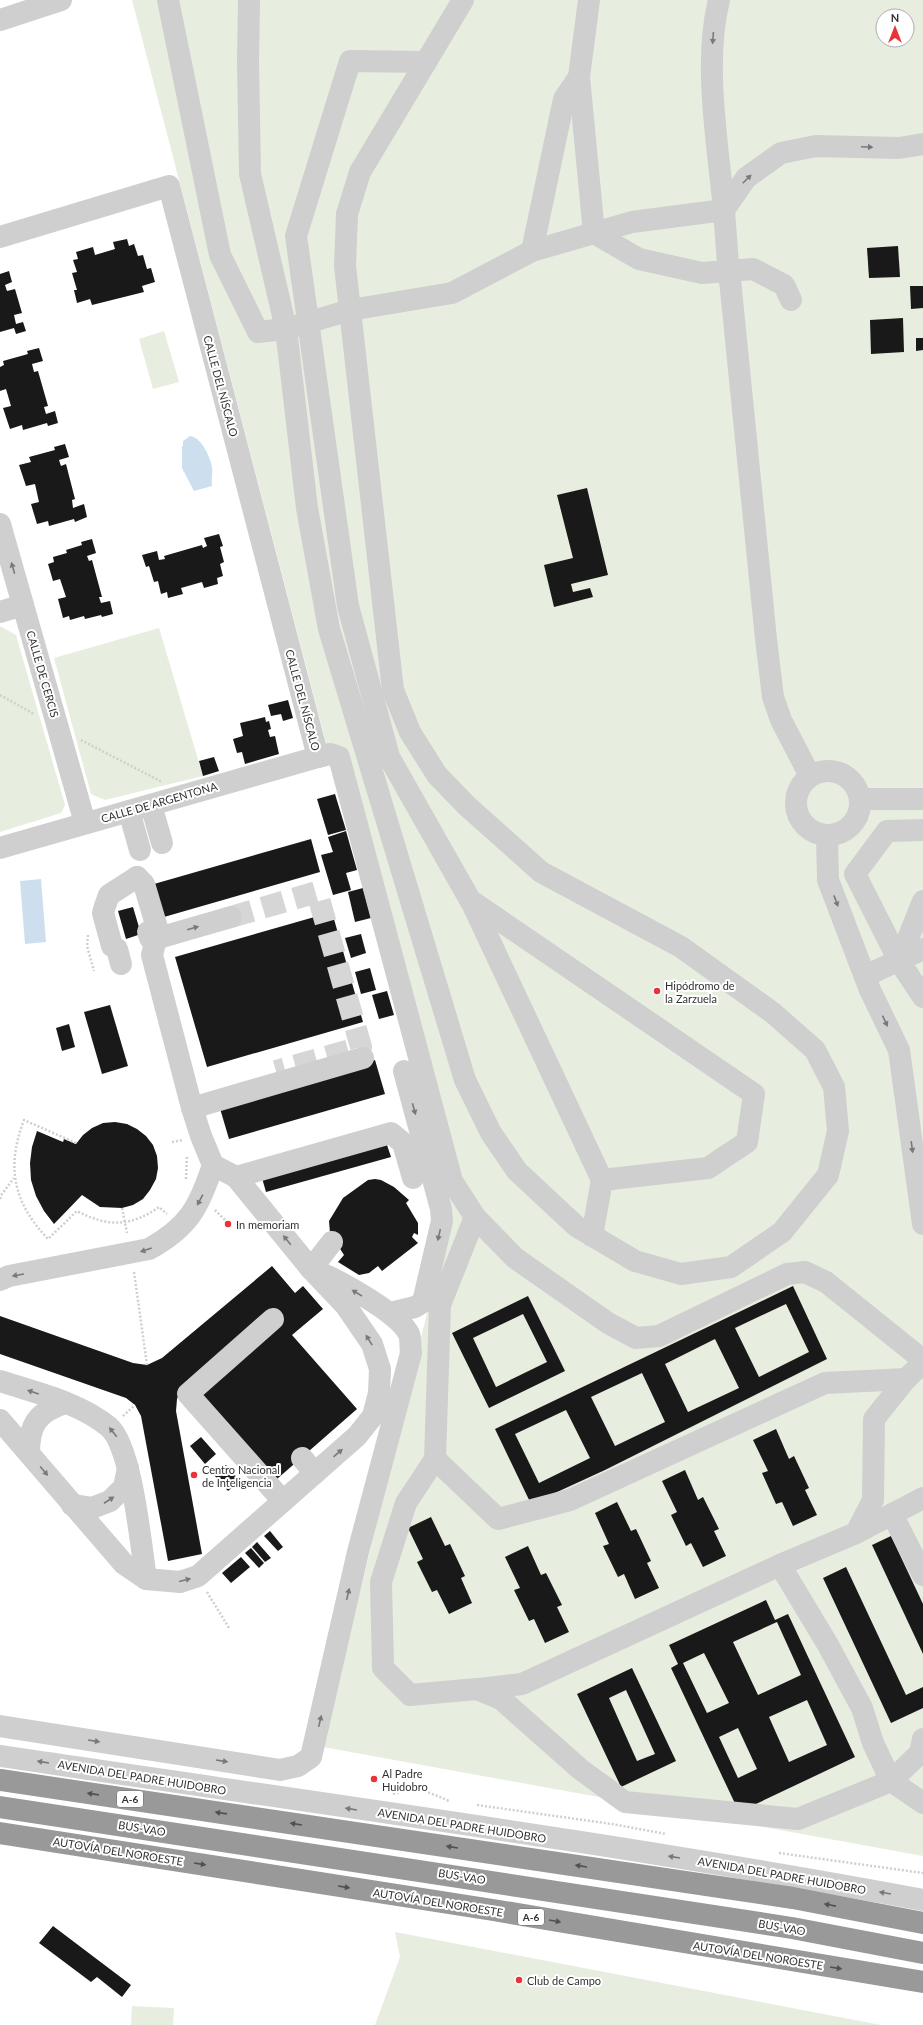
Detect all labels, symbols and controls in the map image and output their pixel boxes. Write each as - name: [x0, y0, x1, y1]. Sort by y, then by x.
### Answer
- north arrow: [875, 8, 915, 48]
- text: N: [891, 11, 899, 24]
- one-way arrow: [710, 32, 717, 44]
- one-way arrow: [861, 144, 874, 150]
- one-way arrow: [742, 174, 752, 184]
- street label: CALLE DEL NÍSCALO: [201, 334, 241, 438]
- one-way arrow: [9, 561, 15, 574]
- street label: CALLE DE CERCIS: [24, 629, 62, 719]
- street label: CALLE DEL NÍSCALO: [283, 648, 323, 752]
- street label: CALLE DE ARGENTONA: [99, 779, 219, 825]
- one-way arrow: [833, 895, 839, 907]
- one-way arrow: [187, 925, 199, 931]
- place label: Hipódromo de la Zarzuela: [665, 979, 735, 1005]
- marker: Hipódromo de la Zarzuela: [652, 986, 662, 996]
- one-way arrow: [882, 1015, 888, 1027]
- one-way arrow: [411, 1103, 417, 1115]
- one-way arrow: [909, 1141, 915, 1153]
- one-way arrow: [197, 1194, 204, 1206]
- place label: In memoriam: [236, 1218, 299, 1231]
- marker: In memoriam: [223, 1219, 233, 1229]
- one-way arrow: [435, 1229, 441, 1241]
- one-way arrow: [283, 1234, 291, 1245]
- one-way arrow: [139, 1247, 151, 1253]
- one-way arrow: [12, 1272, 24, 1278]
- one-way arrow: [352, 1289, 362, 1297]
- one-way arrow: [365, 1335, 373, 1345]
- one-way arrow: [26, 1389, 38, 1395]
- one-way arrow: [108, 1427, 117, 1438]
- one-way arrow: [333, 1449, 342, 1458]
- place label: Centro Nacional de Inteligencia: [202, 1463, 280, 1489]
- one-way arrow: [39, 1465, 48, 1476]
- marker: Centro Nacional de Inteligencia: [189, 1470, 199, 1480]
- one-way arrow: [104, 1496, 114, 1504]
- one-way arrow: [179, 1576, 191, 1582]
- one-way arrow: [346, 1588, 352, 1600]
- one-way arrow: [317, 1714, 323, 1727]
- one-way arrow: [88, 1738, 100, 1744]
- street label: AVENIDA DEL PADRE HUIDOBRO: [57, 1757, 227, 1797]
- one-way arrow: [216, 1758, 228, 1764]
- one-way arrow: [37, 1759, 49, 1765]
- place label: Al Padre Huidobro: [382, 1767, 428, 1793]
- marker: Al Padre Huidobro: [369, 1774, 379, 1784]
- one-way arrow: [87, 1791, 99, 1797]
- road number: A-6: [117, 1791, 143, 1807]
- street label: AVENIDA DEL PADRE HUIDOBRO: [377, 1805, 547, 1845]
- one-way arrow: [345, 1806, 357, 1812]
- one-way arrow: [215, 1810, 227, 1816]
- street label: BUS-VAO: [117, 1818, 167, 1838]
- one-way arrow: [290, 1821, 302, 1827]
- street label: AUTOVÍA DEL NOROESTE: [52, 1834, 184, 1868]
- one-way arrow: [446, 1844, 458, 1850]
- one-way arrow: [668, 1854, 680, 1860]
- street label: AVENIDA DEL PADRE HUIDOBRO: [697, 1854, 867, 1896]
- one-way arrow: [194, 1861, 206, 1867]
- one-way arrow: [575, 1863, 587, 1869]
- street label: BUS-VAO: [437, 1866, 487, 1886]
- one-way arrow: [338, 1884, 350, 1890]
- street label: AUTOVÍA DEL NOROESTE: [372, 1885, 504, 1919]
- one-way arrow: [879, 1890, 891, 1896]
- one-way arrow: [824, 1902, 836, 1908]
- road number: A-6: [518, 1909, 544, 1925]
- street label: BUS-VAO: [757, 1916, 807, 1938]
- one-way arrow: [549, 1918, 561, 1924]
- street label: AUTOVÍA DEL NOROESTE: [692, 1938, 824, 1972]
- one-way arrow: [830, 1965, 843, 1971]
- place label: Club de Campo: [527, 1974, 601, 1987]
- marker: Club de Campo: [514, 1975, 524, 1985]

